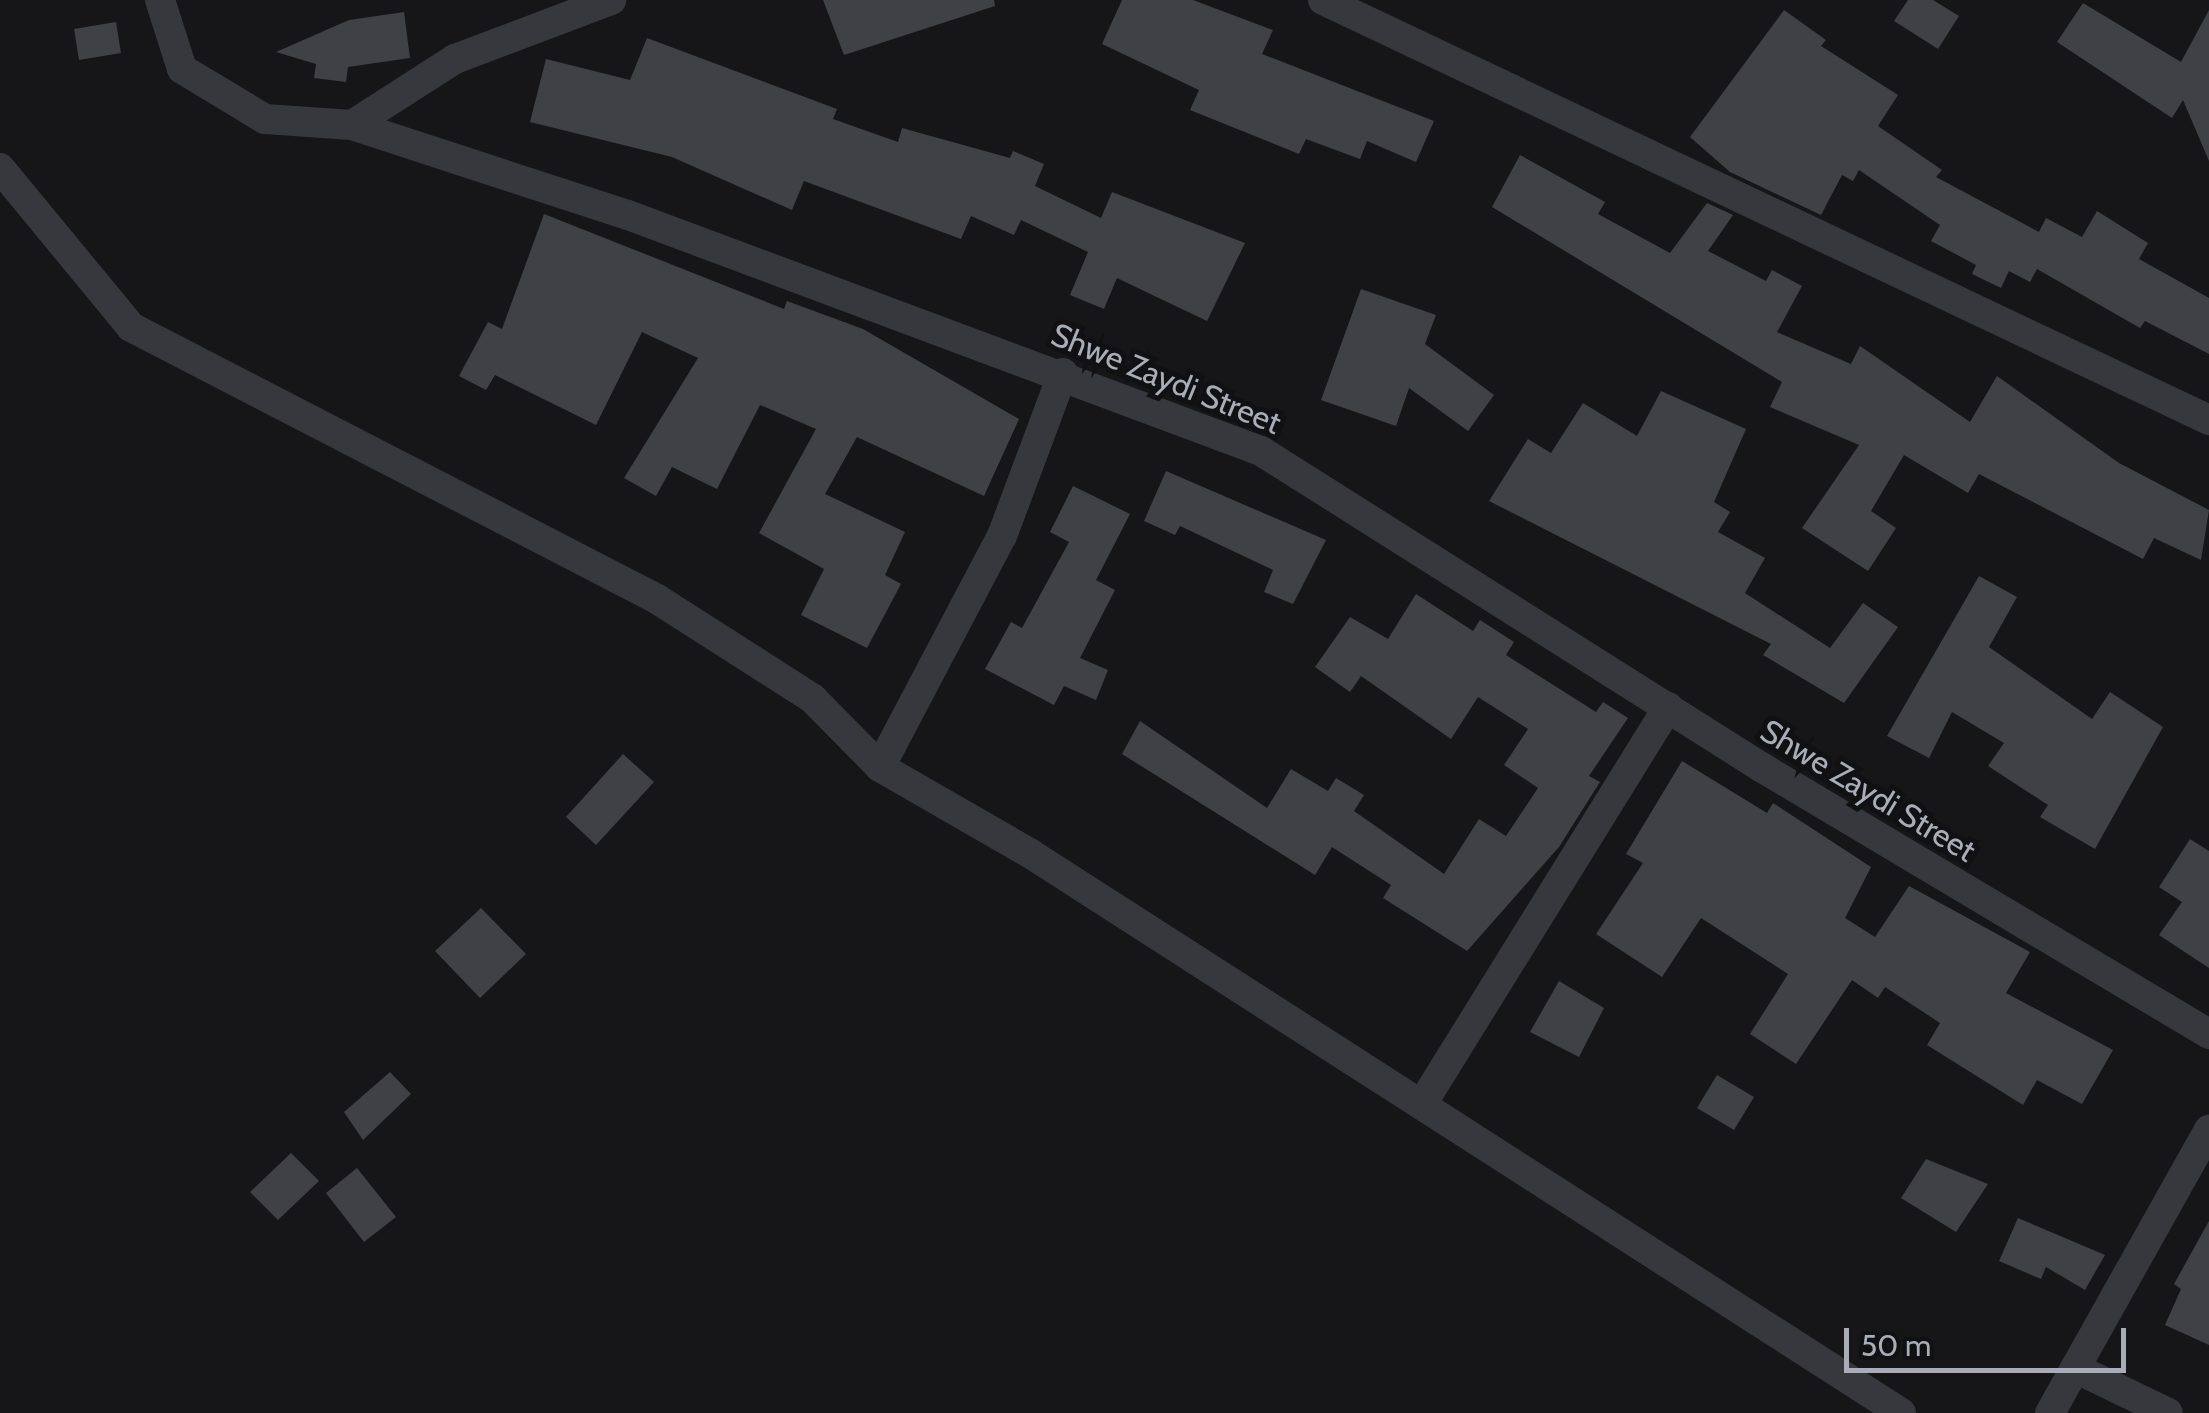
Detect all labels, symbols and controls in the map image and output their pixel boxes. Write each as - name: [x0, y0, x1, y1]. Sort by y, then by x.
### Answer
- street label: Shwe Zaydi Street: [1046, 315, 1286, 443]
- street label: Shwe Zaydi Street: [1754, 712, 1982, 870]
- scale bar: [1849, 1308, 2132, 1370]
- text: 50 m: [1861, 1327, 1931, 1364]

